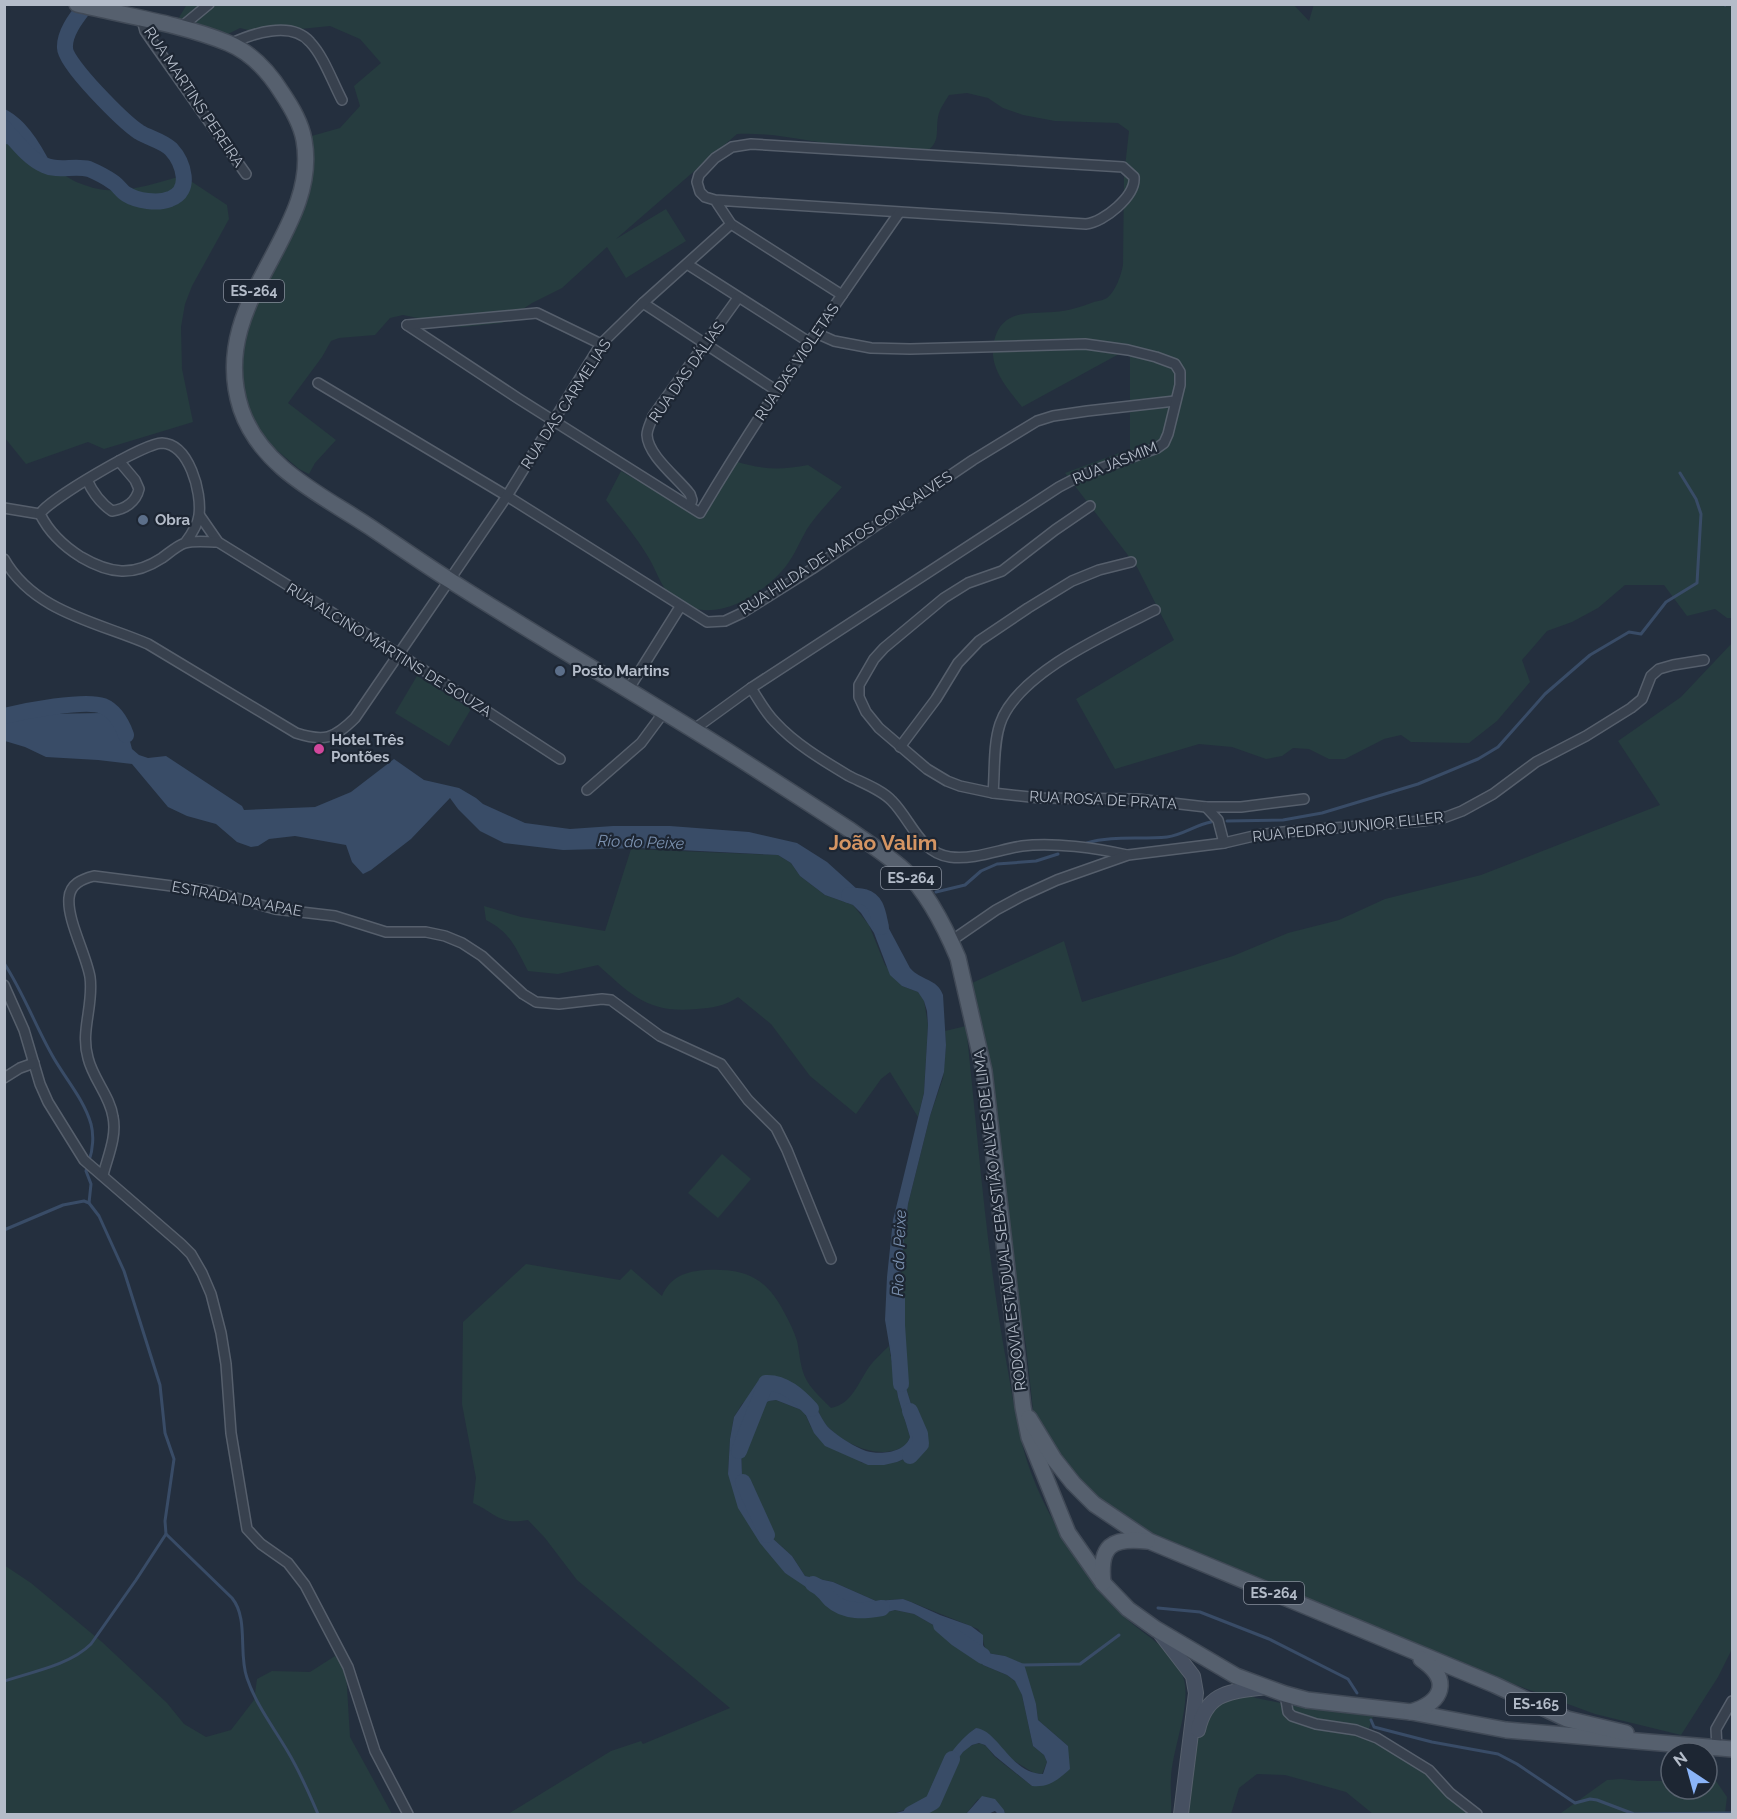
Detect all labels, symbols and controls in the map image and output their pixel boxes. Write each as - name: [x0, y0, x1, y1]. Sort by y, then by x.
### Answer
- street label: RUA MARTINS PEREIRA: [140, 23, 248, 171]
- road number: ES-264: [224, 280, 284, 302]
- street label: RUA DAS VIOLETAS: [751, 300, 843, 424]
- street label: RUA DAS DÁLIAS: [645, 318, 729, 426]
- street label: RUA DAS CARMELIAS: [517, 336, 615, 472]
- street label: RUA JASMIM: [1070, 438, 1160, 488]
- street label: RUA HILDA DE MATOS GONÇALVES: [736, 467, 956, 619]
- place label: Obra: [155, 511, 191, 529]
- marker: Obra: [136, 513, 150, 527]
- street label: RUA ALCINO MARTINS DE SOUZA: [283, 579, 495, 721]
- place label: Posto Martins: [572, 662, 669, 680]
- marker: Posto Martins: [553, 664, 567, 678]
- place label: Hotel Três Pontões: [331, 731, 404, 766]
- marker: Hotel Três Pontões: [312, 742, 326, 756]
- street label: RUA ROSA DE PRATA: [1029, 787, 1177, 813]
- street label: RUA PEDRO JUNIOR ELLER: [1252, 808, 1445, 846]
- district label: João Valim: [829, 830, 937, 855]
- water label: Rio do Peixe: [597, 831, 685, 853]
- road number: ES-264: [881, 867, 941, 889]
- street label: ESTRADA DA APAE: [170, 878, 304, 920]
- street label: RODOVIA ESTADUAL SEBASTIÃO ALVES DE LIMA: [970, 1048, 1030, 1392]
- water label: Rio do Peixe: [888, 1209, 910, 1297]
- road number: ES-264: [1244, 1582, 1304, 1604]
- road number: ES-165: [1506, 1693, 1566, 1715]
- north arrow: [1659, 1741, 1719, 1801]
- text: N: [1670, 1748, 1691, 1771]

